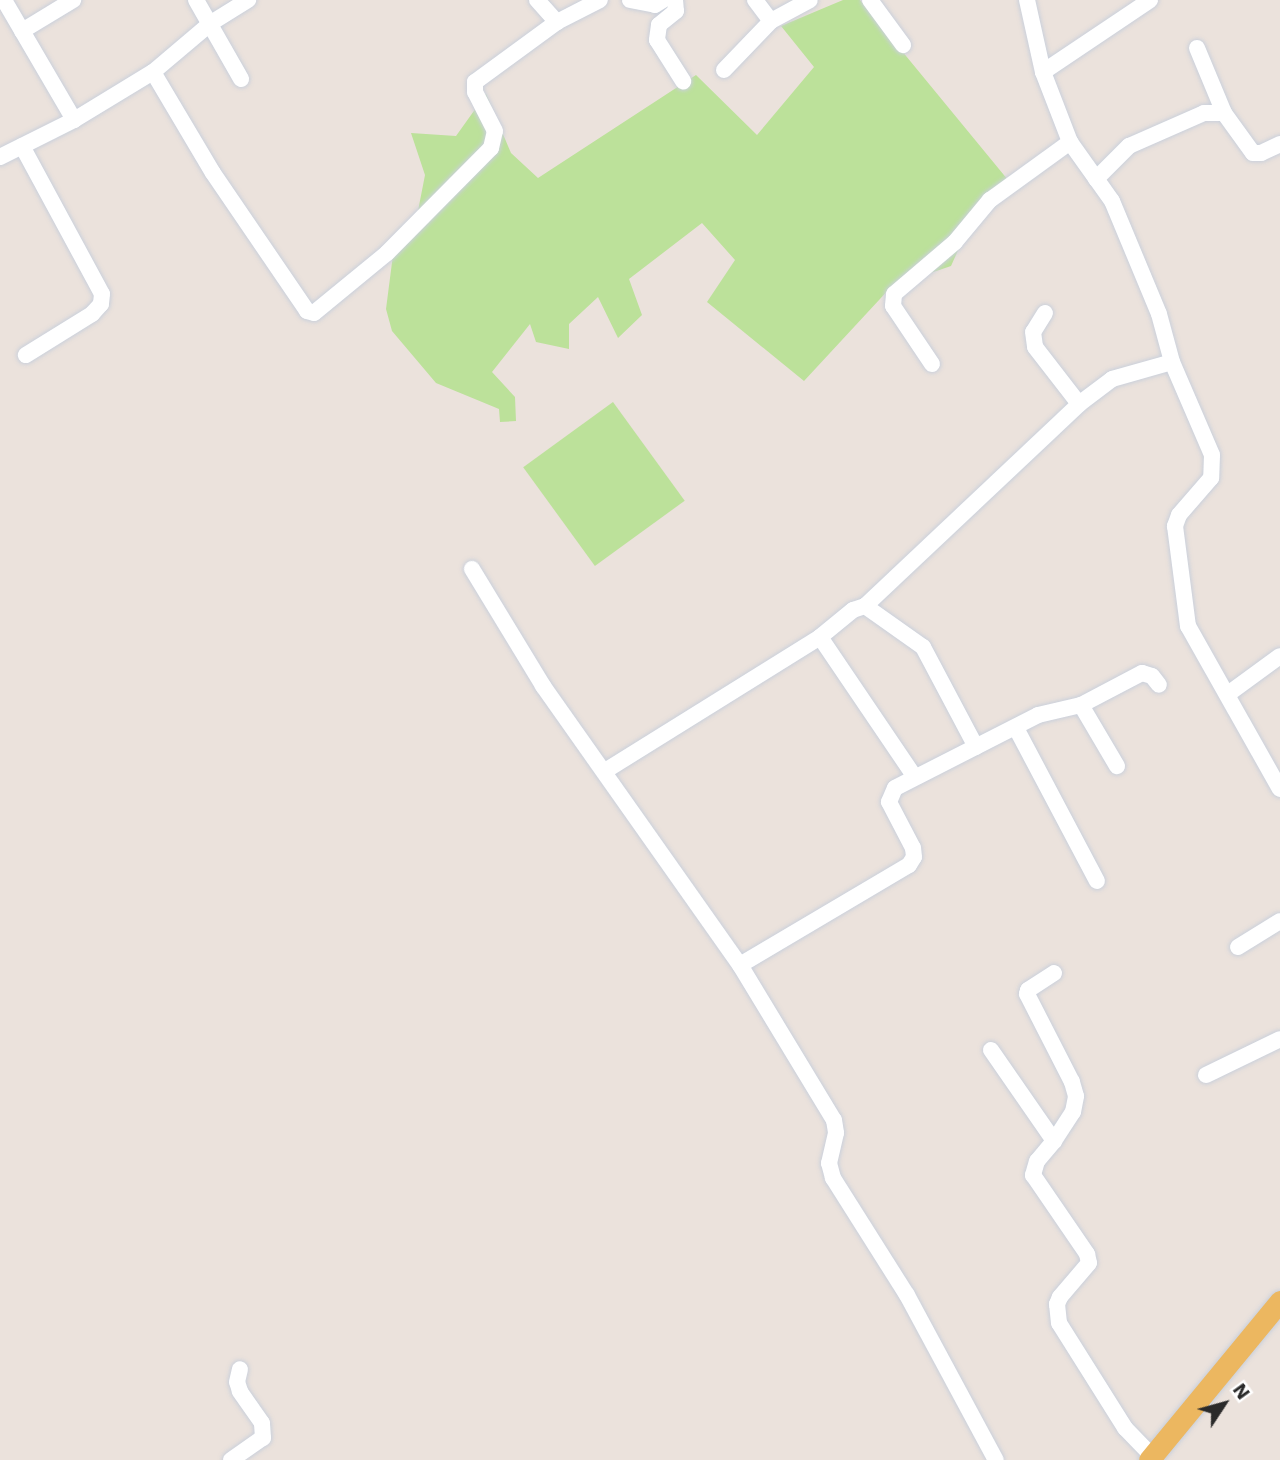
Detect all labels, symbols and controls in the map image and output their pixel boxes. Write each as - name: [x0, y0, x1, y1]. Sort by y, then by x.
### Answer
- north arrow: [1189, 1369, 1259, 1439]
- text: N: [1228, 1379, 1255, 1404]

